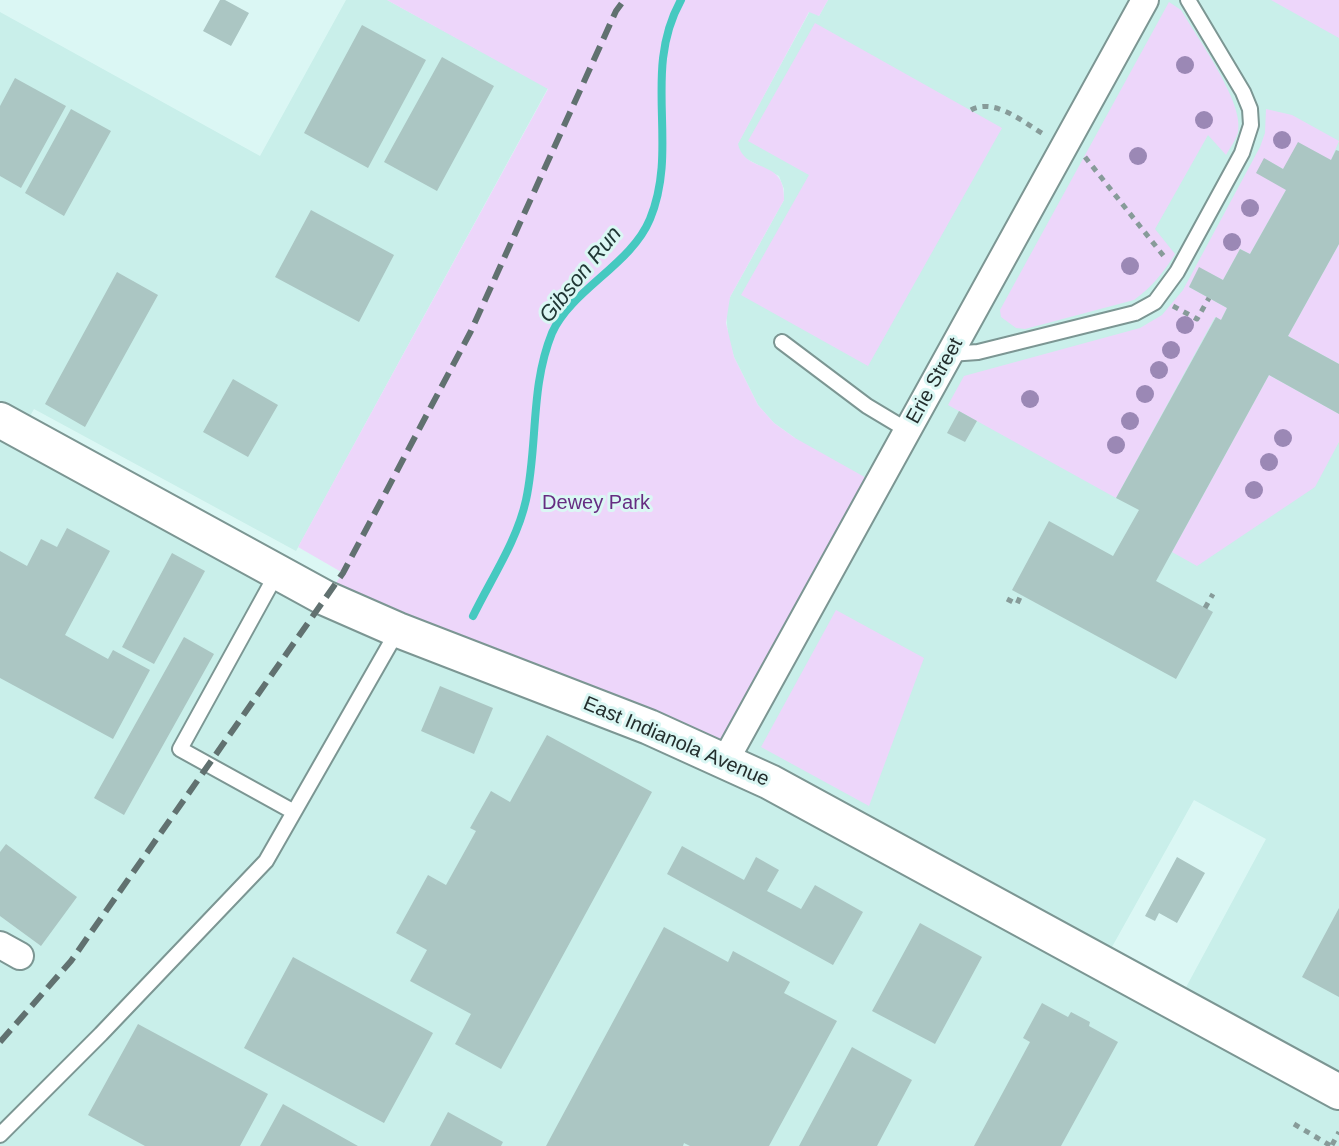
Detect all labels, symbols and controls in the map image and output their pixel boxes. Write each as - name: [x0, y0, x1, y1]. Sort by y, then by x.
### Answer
- water label: Gibson Run: [534, 222, 628, 328]
- street label: Erie Street: [902, 334, 968, 428]
- park label: Dewey Park: [542, 491, 650, 515]
- street label: East Indianola Avenue: [579, 692, 773, 792]

